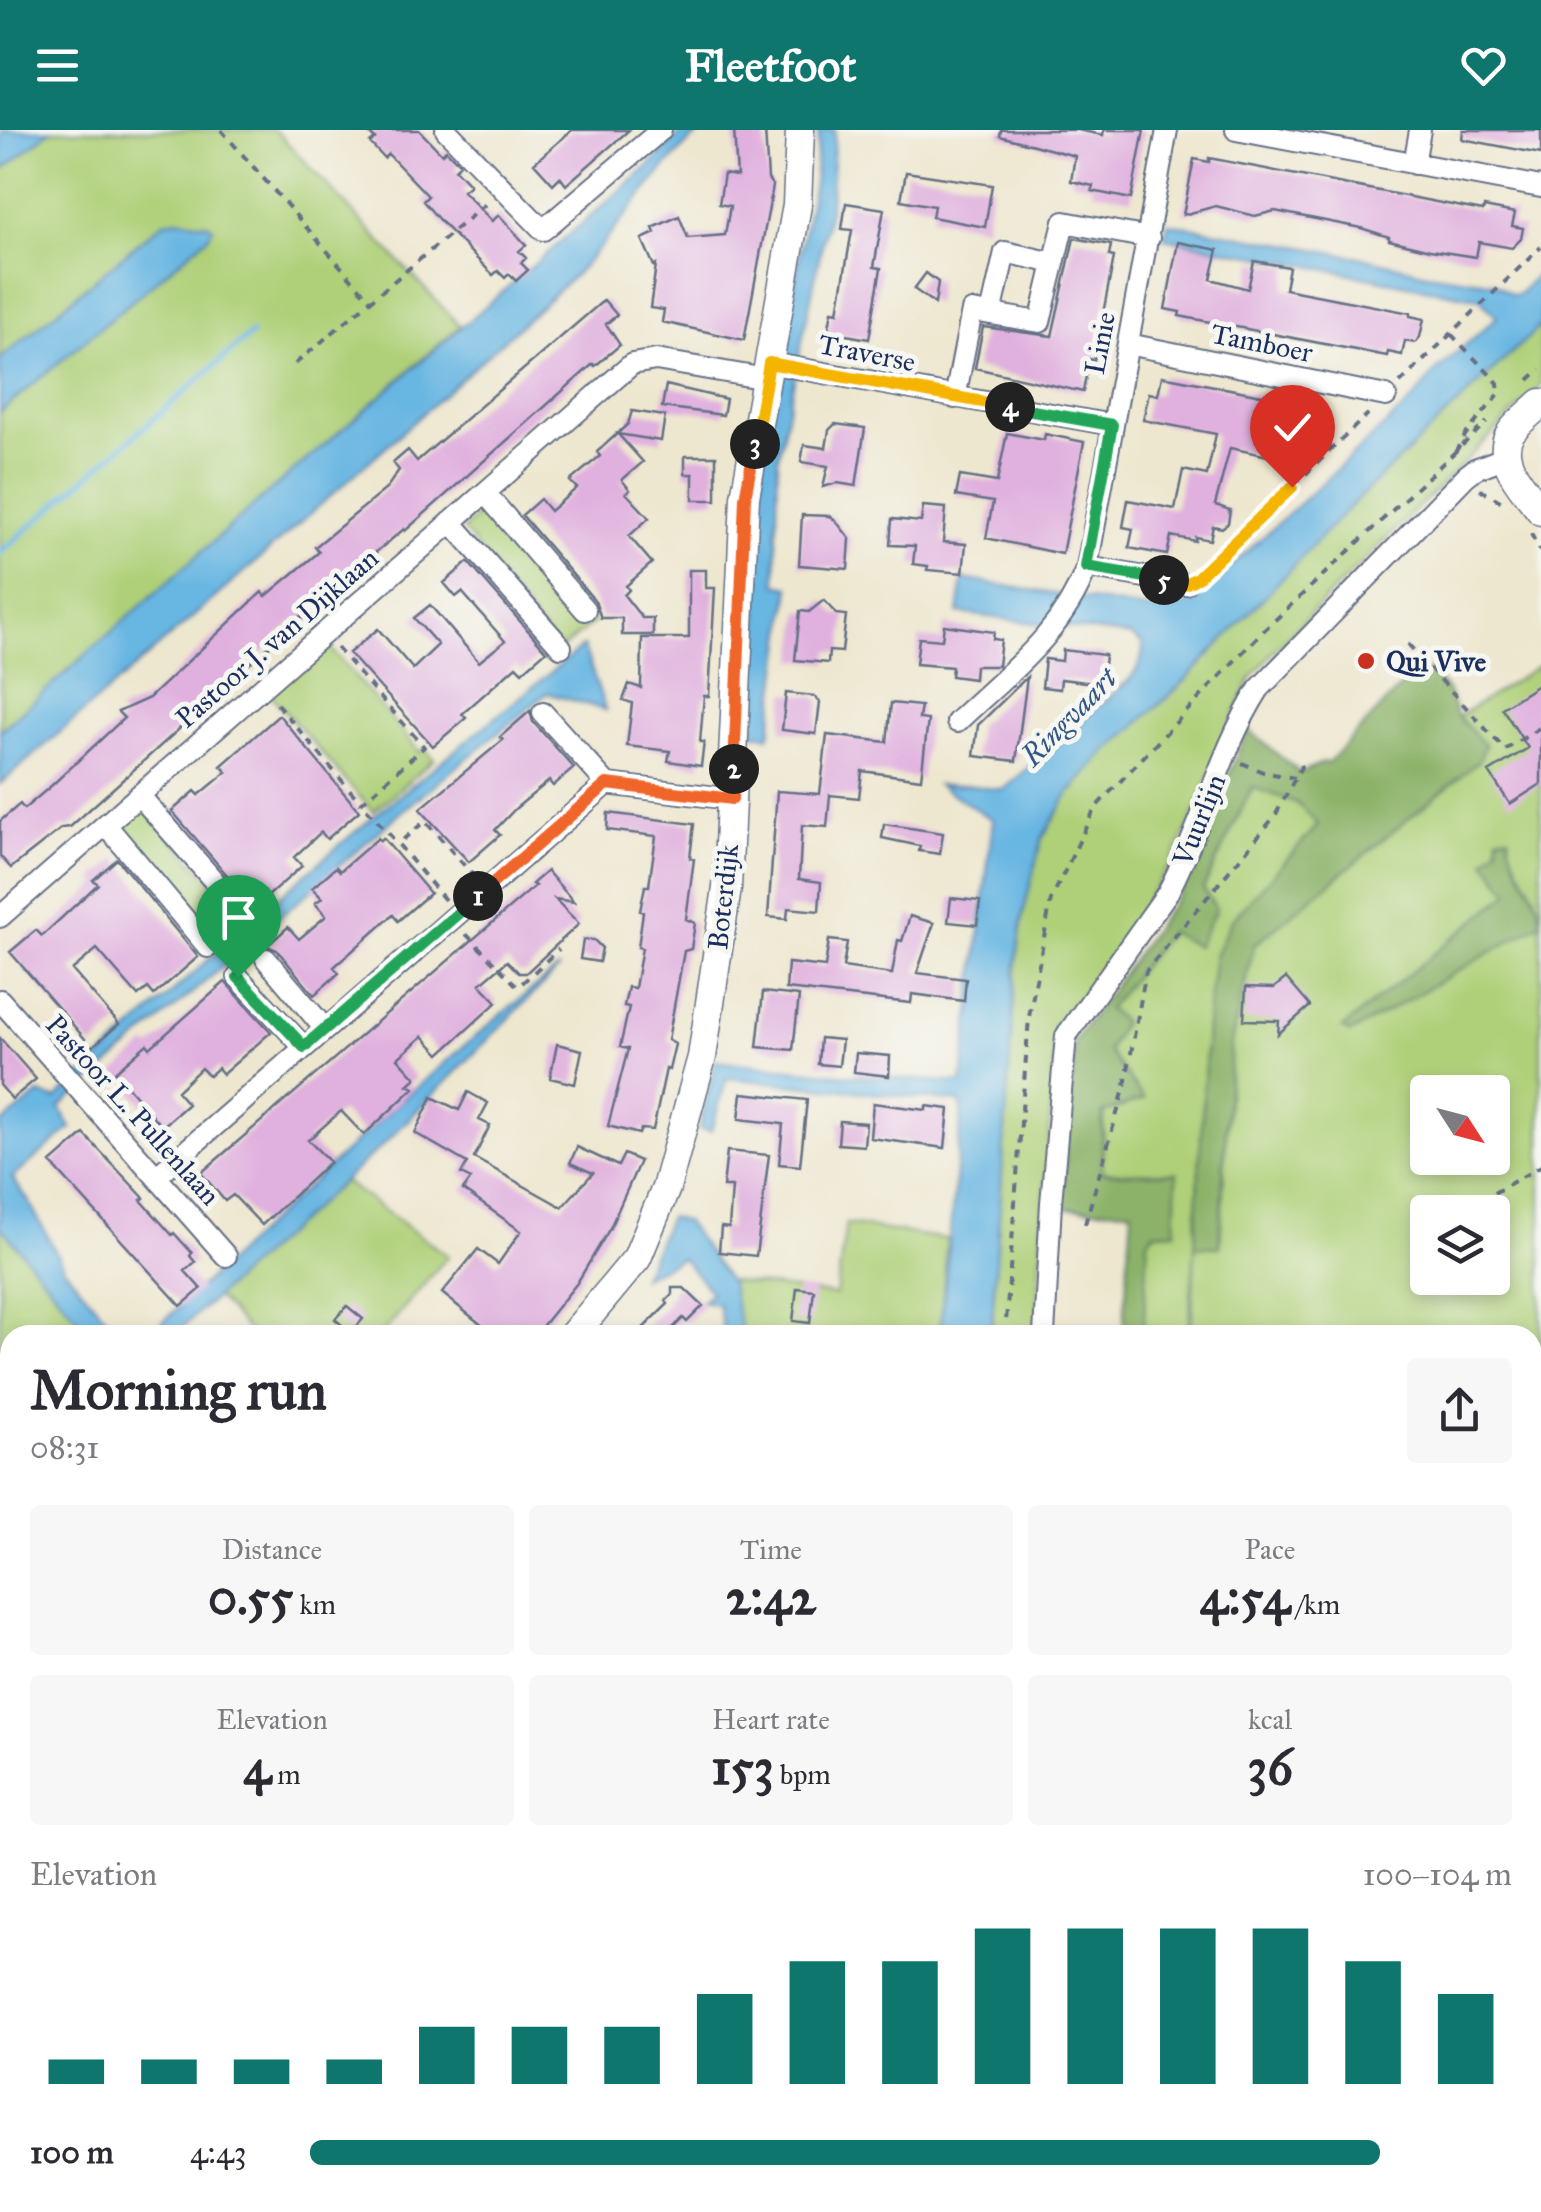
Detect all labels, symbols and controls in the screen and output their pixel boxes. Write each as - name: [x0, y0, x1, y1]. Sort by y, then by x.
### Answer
- icon: menu: [30, 38, 85, 93]
- text: Fleetfoot: [685, 38, 856, 93]
- icon: heart: [1456, 38, 1511, 93]
- street label: Linie: [1077, 309, 1123, 377]
- street label: Tamboer: [1208, 316, 1316, 370]
- street label: Traverse: [816, 326, 918, 380]
- pin: 4: [985, 382, 1035, 432]
- pin: [1250, 385, 1335, 488]
- text: 4: [1002, 389, 1018, 424]
- icon: check: [1265, 400, 1320, 455]
- pin: 3: [730, 419, 780, 469]
- text: 3: [749, 426, 761, 461]
- street label: Pastoor J. van Dijklaan: [168, 540, 386, 736]
- pin: 5: [1139, 555, 1189, 605]
- text: 5: [1157, 562, 1171, 597]
- place label: Qui Vive: [1386, 644, 1486, 679]
- marker: Qui Vive: [1355, 650, 1377, 672]
- water label: Ringvaart: [1013, 659, 1126, 774]
- pin: 2: [709, 744, 759, 794]
- text: 2: [727, 751, 741, 786]
- street label: Vuurlijn: [1164, 769, 1233, 872]
- street label: Boterdijk: [700, 842, 746, 952]
- pin: 1: [453, 871, 503, 921]
- pin: [196, 875, 281, 978]
- text: 1: [472, 878, 484, 913]
- icon: arrive: [211, 890, 266, 945]
- street label: Pastoor L. Pullenlaan: [38, 1008, 228, 1212]
- north arrow: [1410, 1075, 1510, 1175]
- map controls: [1410, 1075, 1510, 1295]
- button: layers: [1410, 1195, 1510, 1295]
- text: Morning run: [30, 1357, 327, 1424]
- button: share: [1407, 1358, 1512, 1463]
- text: 08:31: [30, 1428, 99, 1467]
- text: Distance: [222, 1532, 322, 1567]
- text: Time: [740, 1532, 802, 1567]
- text: Pace: [1245, 1532, 1295, 1567]
- text: 0.55: [208, 1567, 293, 1628]
- text: 2:42: [726, 1567, 816, 1628]
- text: 4:54: [1200, 1567, 1290, 1628]
- text: km: [293, 1587, 336, 1622]
- text: /km: [1290, 1587, 1340, 1622]
- text: Elevation: [216, 1702, 328, 1737]
- text: Heart rate: [712, 1702, 830, 1737]
- text: kcal: [1248, 1702, 1292, 1737]
- text: 4: [243, 1737, 271, 1798]
- text: 153: [711, 1737, 774, 1798]
- text: 36: [1247, 1737, 1293, 1798]
- text: m: [271, 1757, 301, 1792]
- text: bpm: [774, 1757, 831, 1792]
- text: Elevation: [30, 1855, 157, 1894]
- text: 100–104 m: [1363, 1855, 1512, 1894]
- text: 100 m: [30, 2133, 114, 2172]
- text: 4:43: [190, 2133, 247, 2172]

